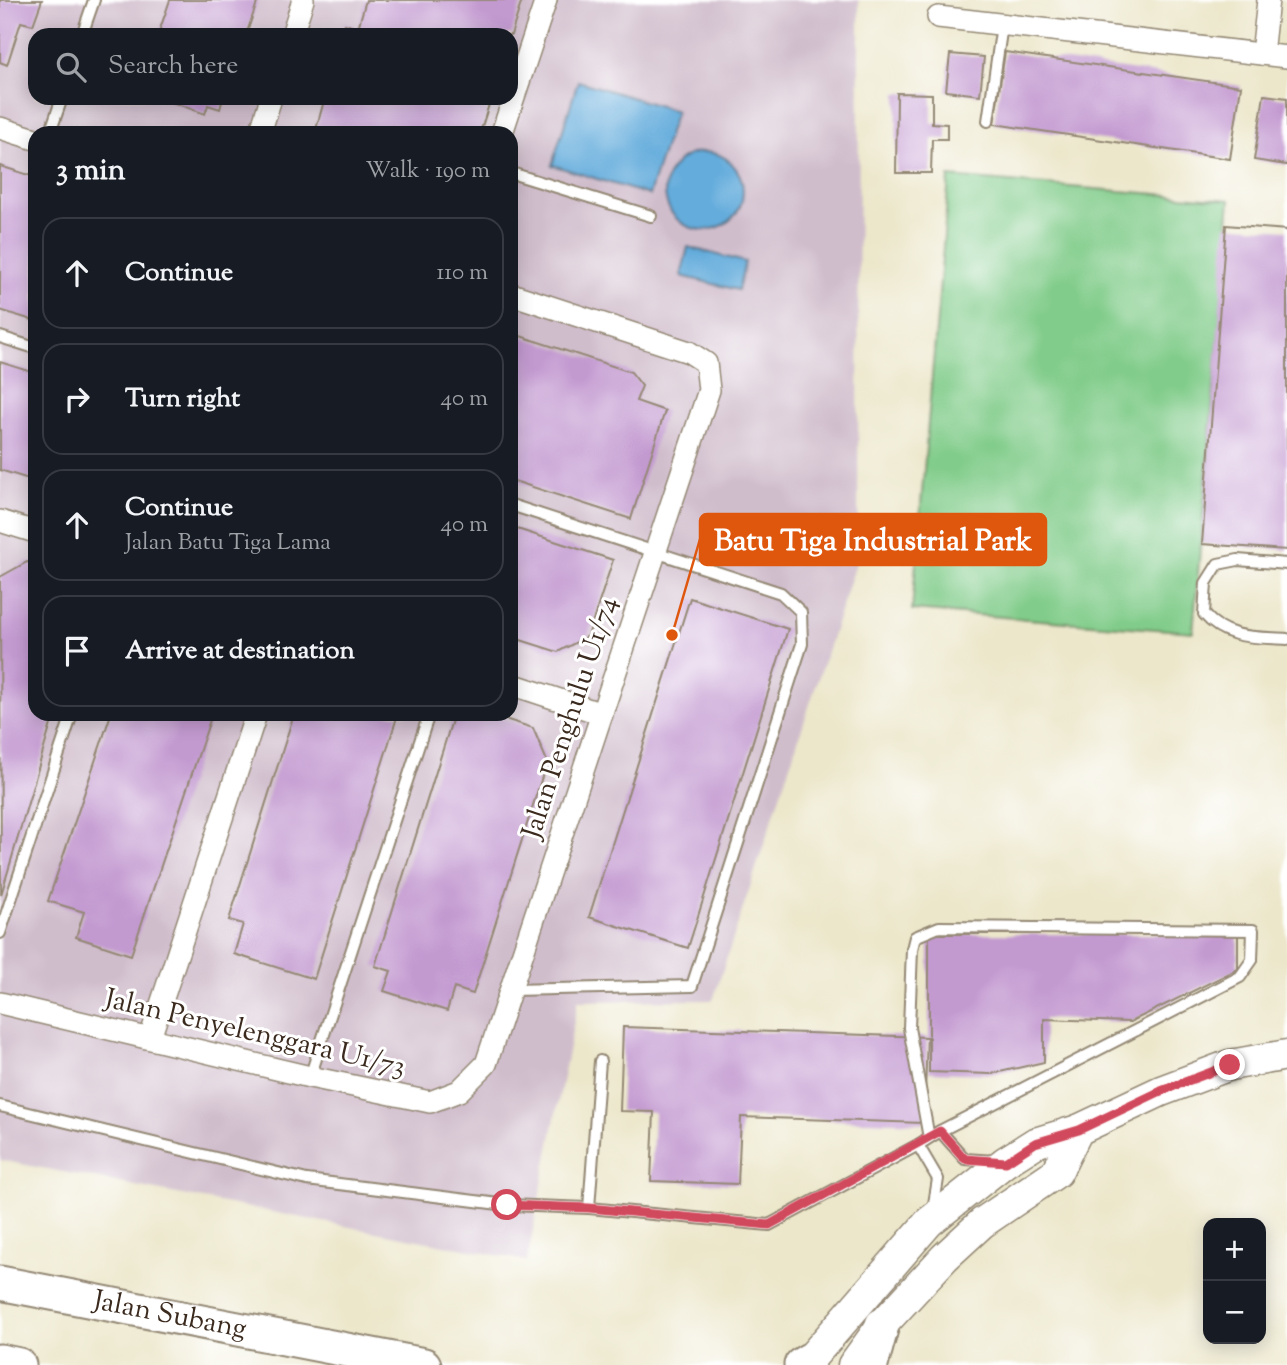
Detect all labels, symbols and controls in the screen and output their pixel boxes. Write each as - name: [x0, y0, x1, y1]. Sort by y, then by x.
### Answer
- search box: [28, 28, 518, 105]
- icon: search: [52, 48, 90, 86]
- text: Search here: [108, 48, 238, 85]
- text: 3 min: [56, 150, 126, 193]
- text: Walk · 190 m: [366, 155, 490, 188]
- icon: ahead: [58, 254, 96, 292]
- text: Continue: [125, 255, 233, 292]
- text: 110 m: [437, 257, 488, 290]
- icon: right: [58, 380, 96, 418]
- text: Turn right: [125, 381, 240, 418]
- text: 40 m: [441, 383, 488, 416]
- text: Continue: [125, 490, 233, 527]
- icon: ahead: [58, 506, 96, 544]
- text: 40 m: [441, 509, 488, 542]
- callout: Batu Tiga Industrial Park: [700, 514, 1046, 565]
- text: Batu Tiga Industrial Park: [714, 521, 1033, 564]
- text: Jalan Batu Tiga Lama: [125, 527, 331, 560]
- street label: Jalan Penghulu U1/74: [512, 592, 629, 846]
- icon: arrive: [58, 632, 96, 670]
- text: Arrive at destination: [125, 633, 355, 670]
- street label: Jalan Penyelenggara U1/73: [99, 980, 409, 1088]
- route end: [1214, 1049, 1245, 1080]
- route start: [491, 1189, 522, 1220]
- map controls: [1203, 1218, 1266, 1344]
- button: +: [1203, 1218, 1266, 1281]
- street label: Jalan Subang: [88, 1281, 250, 1350]
- button: −: [1203, 1281, 1266, 1344]

